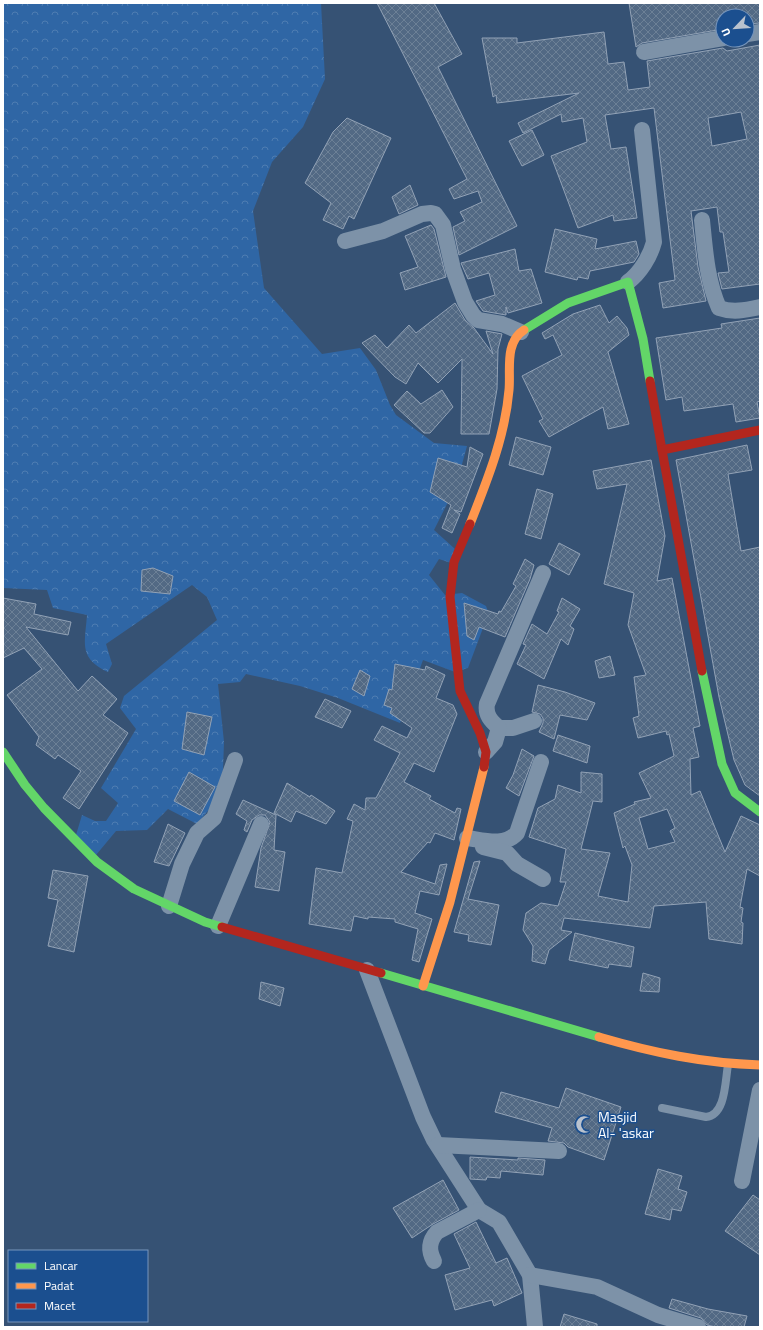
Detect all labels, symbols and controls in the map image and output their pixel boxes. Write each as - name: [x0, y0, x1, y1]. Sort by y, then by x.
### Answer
- north arrow: [715, 8, 755, 48]
- text: U: [717, 26, 735, 39]
- place label: Masjid Al- 'askar: [598, 1106, 654, 1143]
- mosque icon: Masjid Al- 'askar: [575, 1114, 595, 1134]
- legend: [8, 1250, 148, 1322]
- text: Lancar: [44, 1256, 78, 1275]
- text: Padat: [44, 1276, 74, 1295]
- text: Macet: [44, 1296, 76, 1315]

